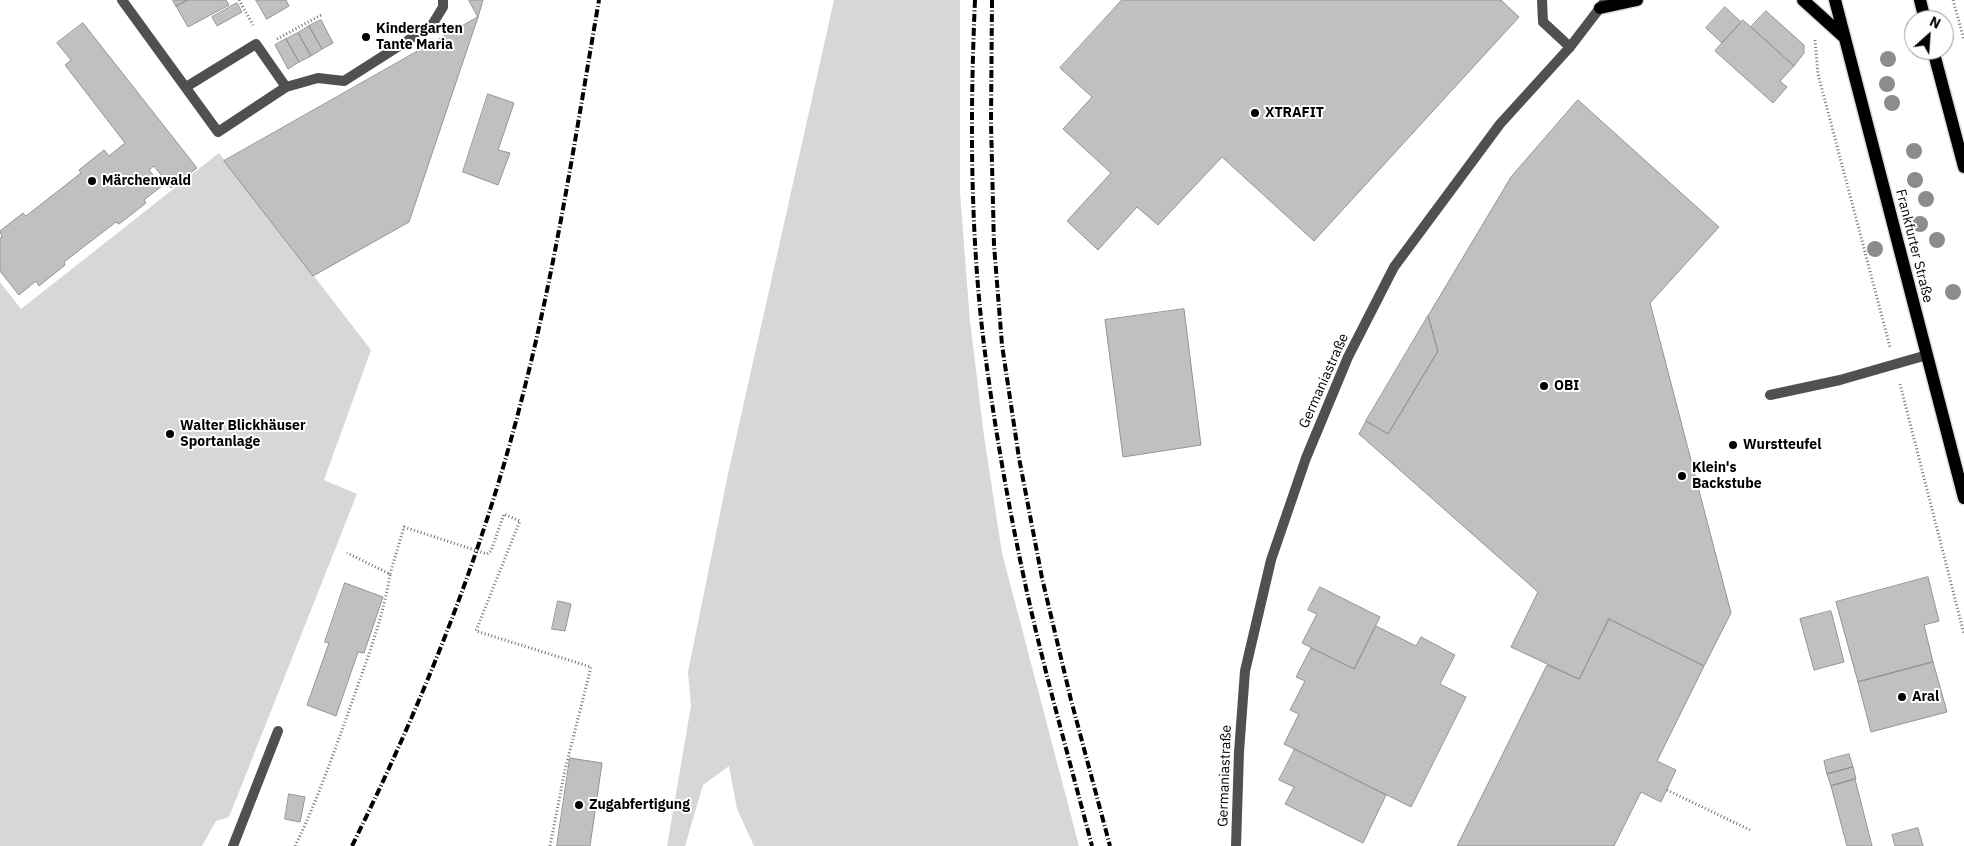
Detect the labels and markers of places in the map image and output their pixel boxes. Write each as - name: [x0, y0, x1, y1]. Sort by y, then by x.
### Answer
- place label: Kindergarten Tante Maria: [376, 21, 463, 54]
- marker: Kindergarten Tante Maria: [360, 31, 372, 43]
- place label: XTRAFIT: [1265, 105, 1324, 121]
- marker: XTRAFIT: [1249, 107, 1261, 119]
- place label: Märchenwald: [102, 173, 191, 189]
- marker: Märchenwald: [86, 175, 98, 187]
- place label: OBI: [1554, 378, 1579, 394]
- marker: OBI: [1538, 380, 1550, 392]
- place label: Walter Blickhäuser Sportanlage: [180, 418, 306, 451]
- marker: Walter Blickhäuser Sportanlage: [164, 428, 176, 440]
- place label: Wurstteufel: [1743, 437, 1821, 453]
- marker: Wurstteufel: [1727, 439, 1739, 451]
- place label: Klein's Backstube: [1692, 460, 1762, 492]
- marker: Klein's Backstube: [1676, 470, 1688, 482]
- place label: Aral: [1912, 689, 1939, 705]
- marker: Aral: [1896, 691, 1908, 703]
- place label: Zugabfertigung: [589, 797, 690, 813]
- marker: Zugabfertigung: [573, 799, 585, 811]

